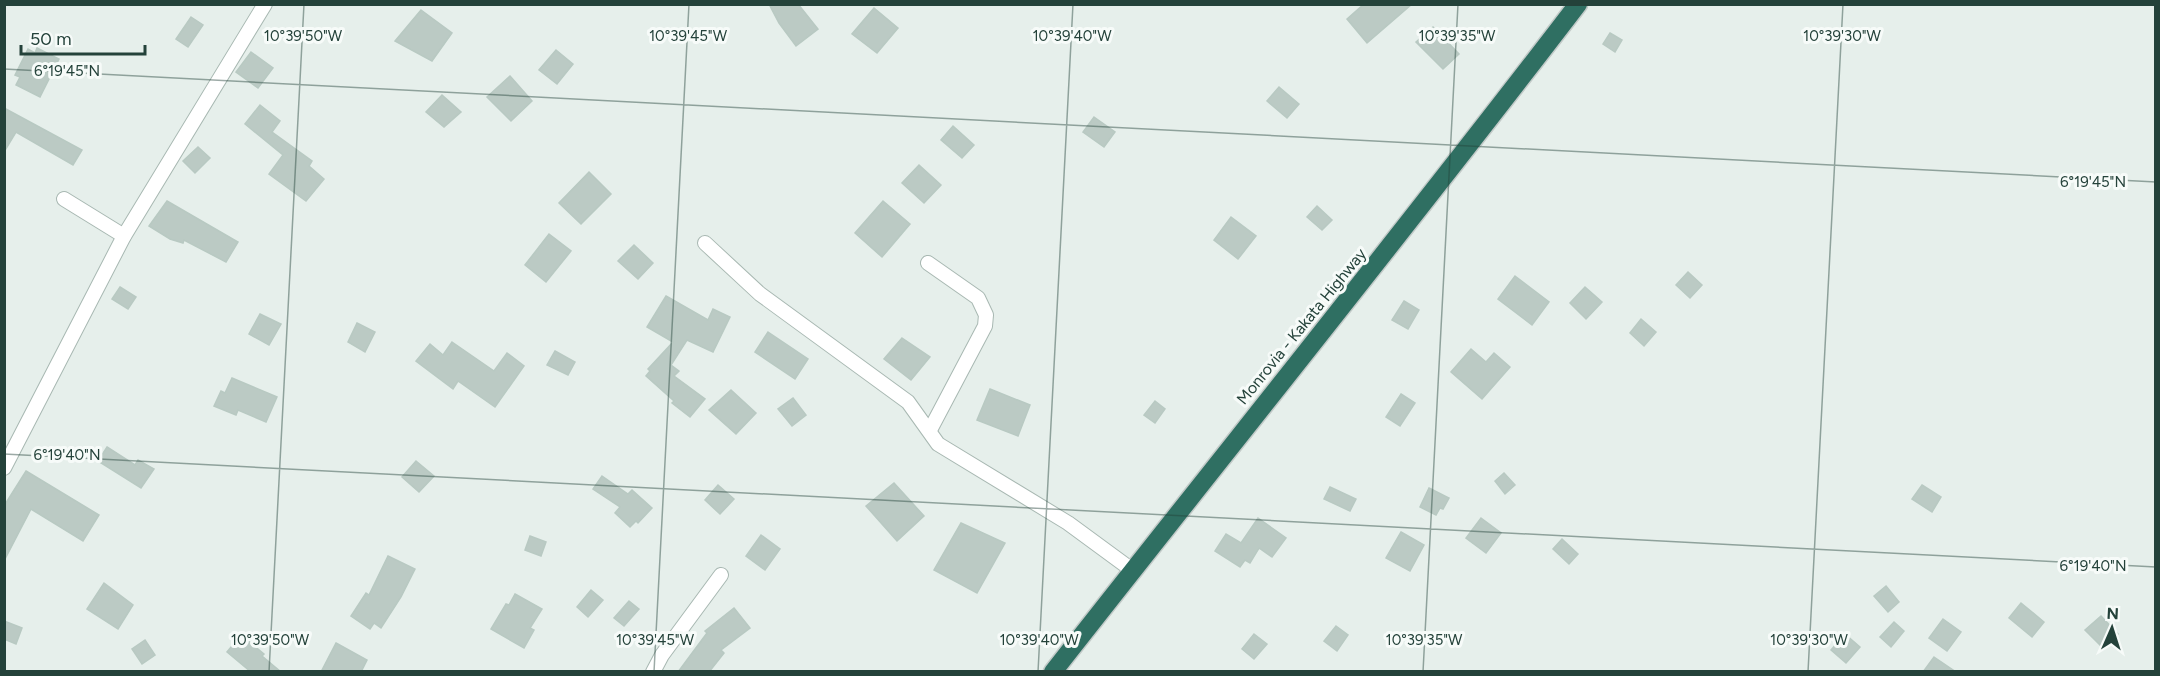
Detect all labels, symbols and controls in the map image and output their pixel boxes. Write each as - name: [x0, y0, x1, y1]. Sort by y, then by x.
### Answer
- scale bar: [21, 18, 146, 56]
- text: 10°39'50"W: [264, 27, 343, 45]
- text: 10°39'45"W: [649, 27, 728, 45]
- text: 10°39'40"W: [1032, 27, 1112, 45]
- text: 10°39'35"W: [1419, 27, 1496, 45]
- text: 10°39'30"W: [1803, 27, 1882, 45]
- text: 50 m: [30, 28, 72, 50]
- text: 6°19'45"N: [34, 62, 100, 80]
- text: 6°19'45"N: [2060, 173, 2126, 191]
- street label: Monrovia - Kakata Highway: [1233, 244, 1371, 408]
- text: 6°19'40"N: [33, 446, 101, 464]
- text: 6°19'40"N: [2059, 557, 2127, 575]
- north arrow: [2082, 598, 2142, 658]
- text: N: [2106, 604, 2119, 623]
- text: 10°39'50"W: [231, 631, 310, 649]
- text: 10°39'45"W: [616, 631, 695, 649]
- text: 10°39'40"W: [999, 631, 1079, 649]
- text: 10°39'35"W: [1386, 631, 1463, 649]
- text: 10°39'30"W: [1770, 631, 1849, 649]

